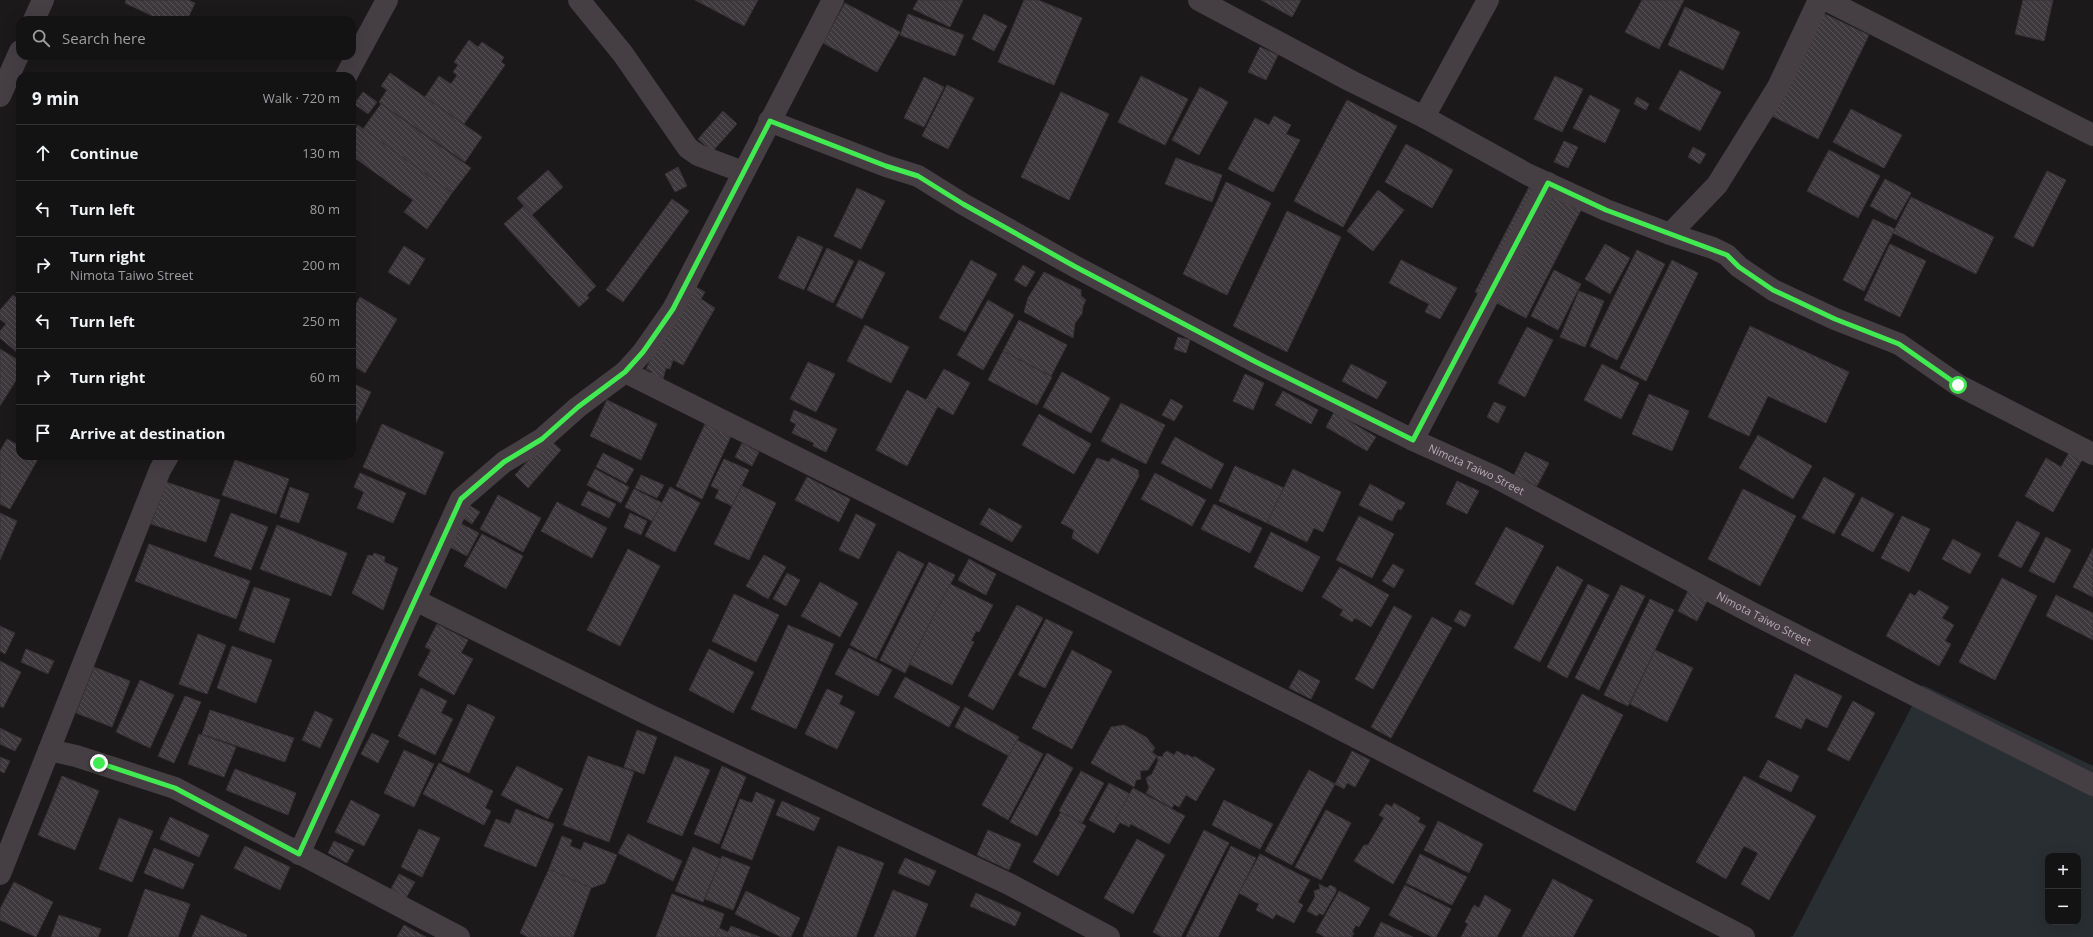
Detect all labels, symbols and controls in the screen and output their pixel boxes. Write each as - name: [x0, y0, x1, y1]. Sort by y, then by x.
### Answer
- search box: [16, 16, 356, 60]
- icon: search: [30, 27, 52, 49]
- text: Search here: [62, 28, 146, 48]
- text: 9 min: [32, 87, 79, 110]
- text: Walk · 720 m: [263, 89, 340, 107]
- icon: ahead: [32, 142, 54, 164]
- text: Continue: [70, 143, 138, 163]
- text: 130 m: [302, 144, 340, 162]
- icon: left: [32, 198, 54, 220]
- text: Turn left: [70, 199, 135, 219]
- text: 80 m: [310, 200, 340, 218]
- text: Turn right: [70, 246, 145, 266]
- icon: right: [32, 254, 54, 276]
- text: 200 m: [302, 256, 340, 274]
- text: Nimota Taiwo Street: [70, 266, 193, 284]
- icon: left: [32, 310, 54, 332]
- text: Turn left: [70, 311, 135, 331]
- text: 250 m: [302, 312, 340, 330]
- icon: right: [32, 366, 54, 388]
- text: Turn right: [70, 367, 145, 387]
- text: 60 m: [310, 368, 340, 386]
- route start: [1949, 376, 1967, 394]
- icon: arrive: [32, 422, 54, 444]
- text: Arrive at destination: [70, 423, 225, 443]
- street label: Nimota Taiwo Street: [1426, 440, 1527, 498]
- street label: Nimota Taiwo Street: [1714, 588, 1814, 649]
- route end: [90, 754, 108, 772]
- map controls: [2045, 853, 2081, 925]
- button: +: [2045, 853, 2081, 889]
- button: −: [2045, 889, 2081, 925]

